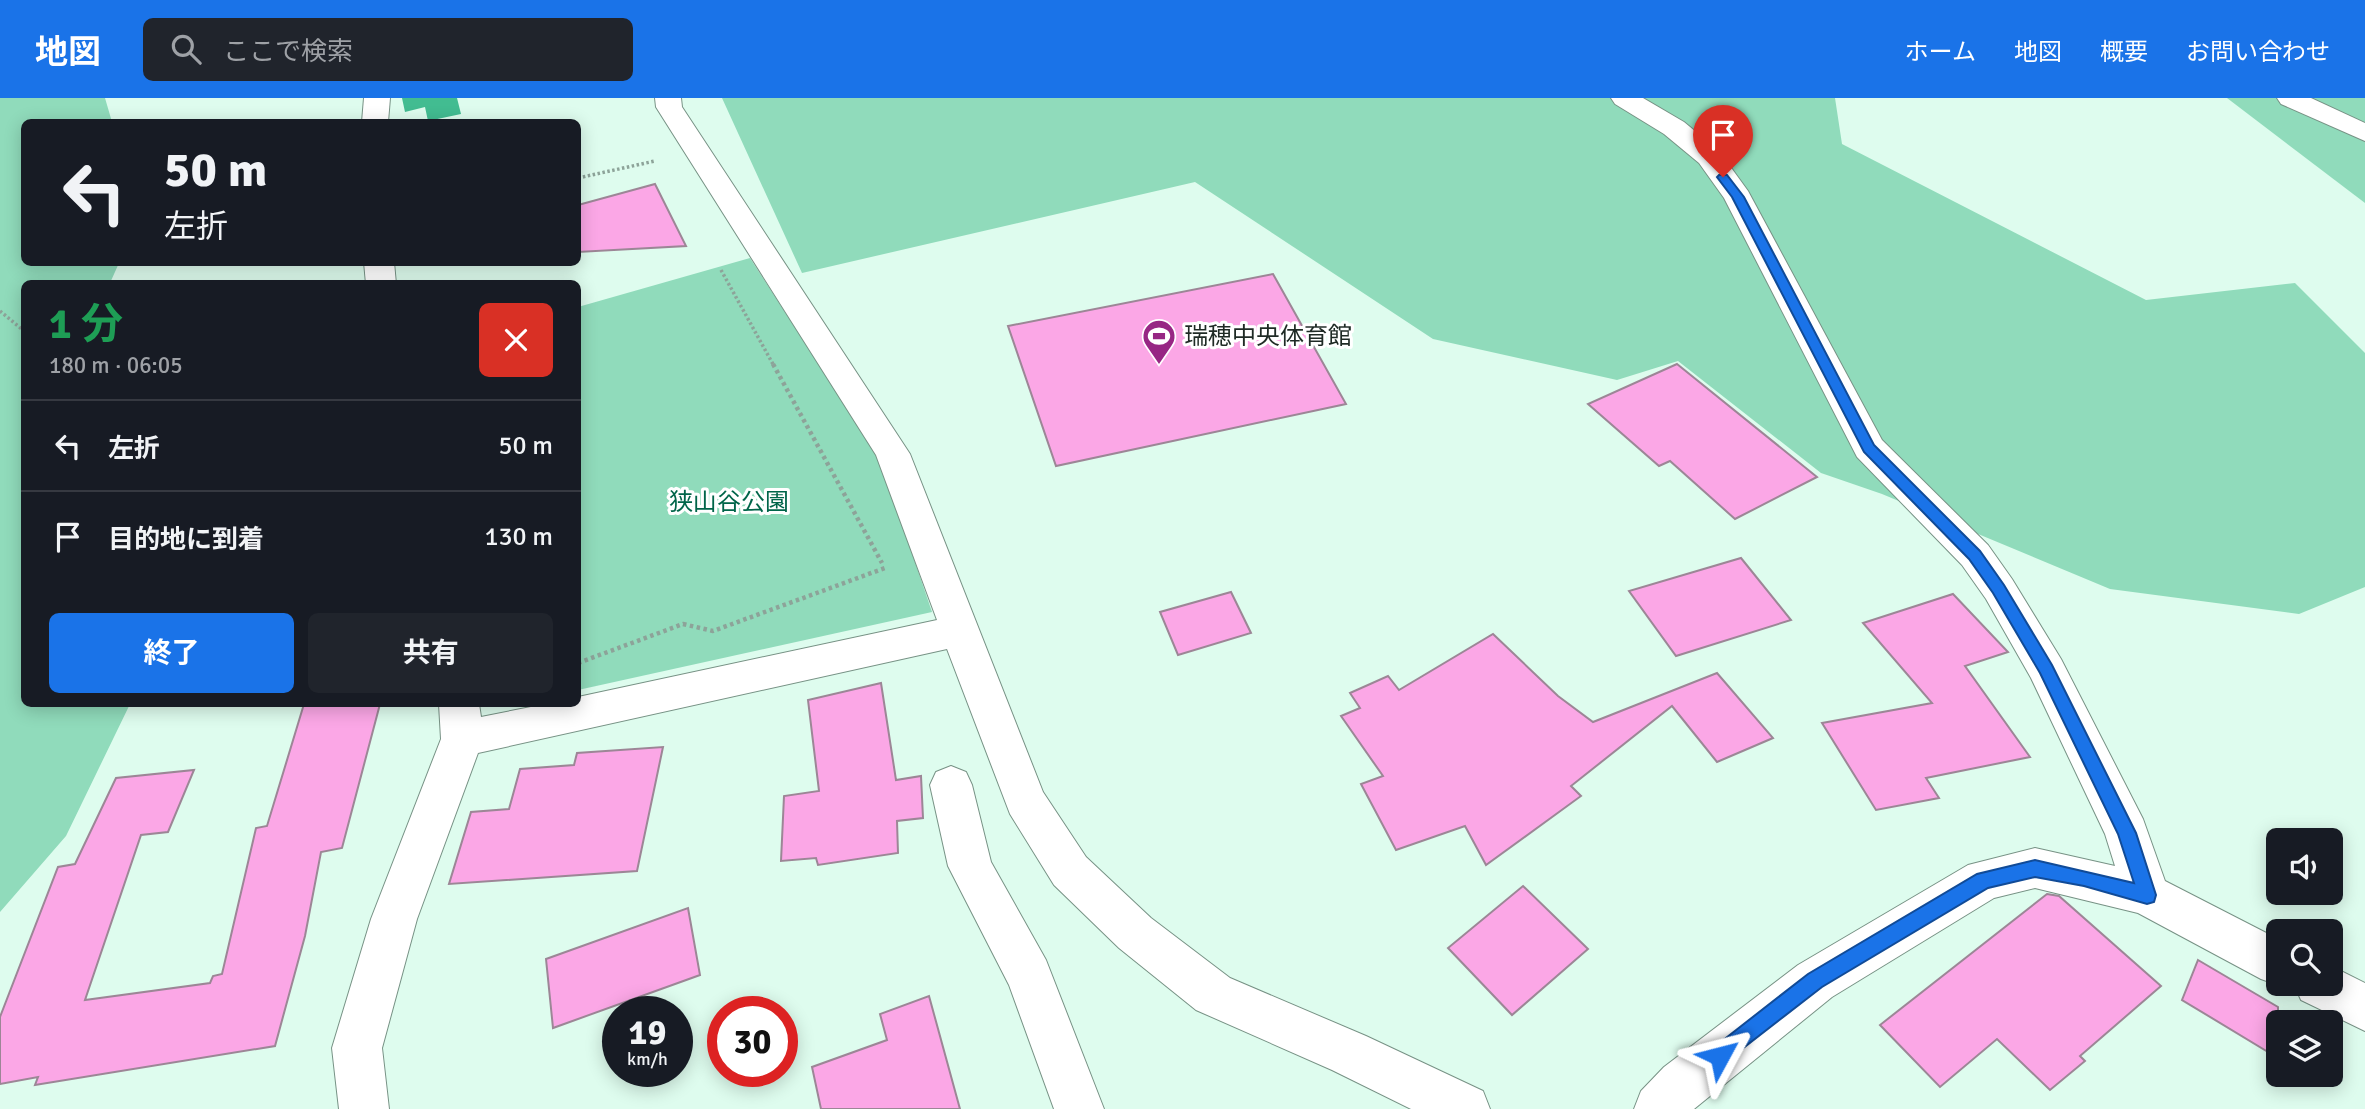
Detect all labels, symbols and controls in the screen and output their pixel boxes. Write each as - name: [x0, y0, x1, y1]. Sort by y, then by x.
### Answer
- search box: [143, 18, 633, 81]
- icon: search: [167, 30, 205, 68]
- text: 地図: [35, 32, 101, 73]
- text: ここで検索: [223, 36, 353, 68]
- text: ホーム: [1905, 37, 1976, 67]
- text: 地図: [2014, 37, 2062, 67]
- text: 概要: [2100, 37, 2148, 67]
- text: お問い合わせ: [2186, 37, 2330, 67]
- pin: [1693, 105, 1753, 177]
- icon: arrive: [1704, 116, 1742, 154]
- text: 50 m: [164, 140, 267, 200]
- icon: left: [49, 147, 140, 238]
- text: 左折: [164, 207, 228, 246]
- text: 1 分: [49, 299, 123, 350]
- button: close: [479, 303, 553, 377]
- sports icon: 瑞穂中央体育館: [1140, 317, 1178, 366]
- place label: 瑞穂中央体育館: [1184, 321, 1352, 351]
- text: 180 m · 06:05: [49, 351, 183, 380]
- icon: left: [49, 427, 87, 465]
- text: 50 m: [498, 430, 553, 462]
- text: 左折: [108, 433, 160, 465]
- park label: 狭山谷公園: [669, 487, 789, 517]
- icon: arrive: [49, 518, 87, 556]
- text: 130 m: [484, 521, 553, 553]
- text: 目的地に到着: [108, 524, 264, 556]
- button: 終了: [49, 613, 294, 693]
- button: 共有: [308, 613, 553, 693]
- map controls: [2266, 828, 2343, 1087]
- button: sound: [2266, 828, 2343, 905]
- button: search: [2266, 919, 2343, 996]
- speed limit sign: 30: [707, 996, 798, 1087]
- button: layers: [2266, 1010, 2343, 1087]
- text: 19: [629, 1011, 666, 1054]
- position arrow: [1683, 1019, 1757, 1093]
- text: km/h: [627, 1048, 668, 1070]

